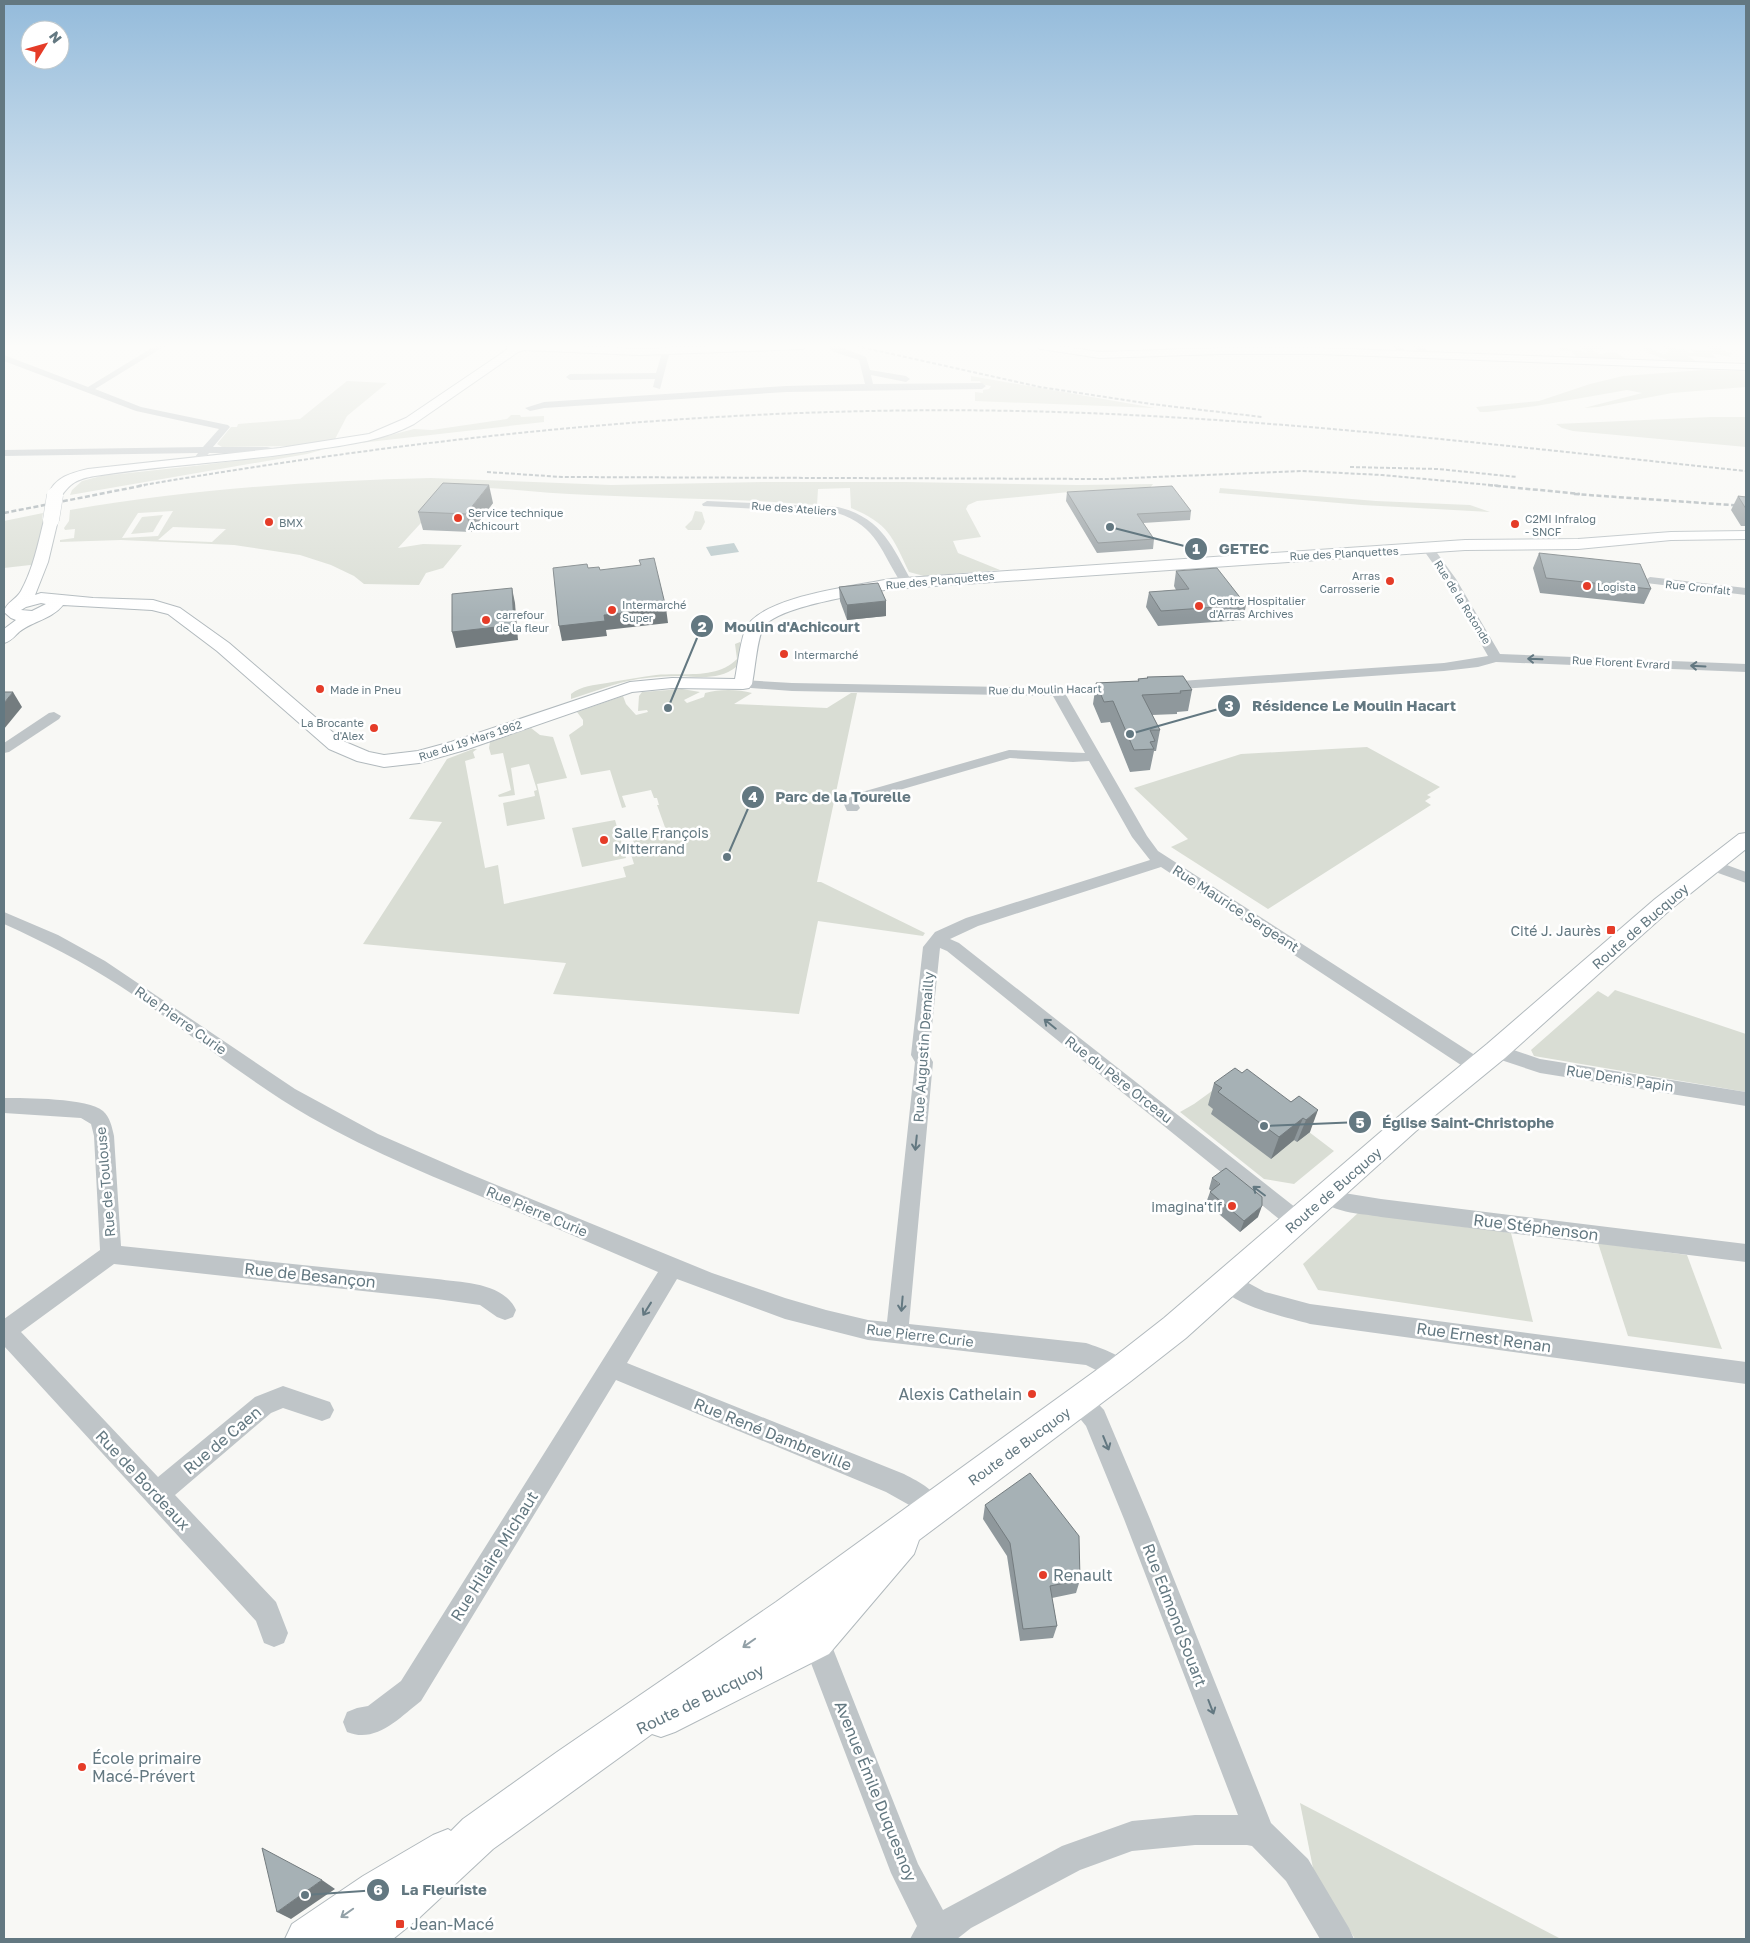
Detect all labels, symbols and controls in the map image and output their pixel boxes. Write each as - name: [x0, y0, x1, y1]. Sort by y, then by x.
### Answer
- north arrow: [20, 20, 70, 70]
- text: N: [46, 28, 66, 46]
- street label: Rue des Ateliers: [751, 499, 837, 517]
- place label: Service technique Achicourt: [468, 506, 563, 532]
- marker: Service technique Achicourt: [452, 512, 464, 524]
- place label: C2MI Infralog - SNCF: [1525, 512, 1596, 538]
- marker: BMX: [263, 516, 275, 528]
- place label: BMX: [279, 516, 303, 529]
- marker: C2MI Infralog - SNCF: [1509, 518, 1521, 530]
- callout: GETEC: [1183, 534, 1279, 564]
- text: 1: [1192, 539, 1200, 557]
- text: GETEC: [1219, 539, 1270, 557]
- street label: Rue des Planquettes: [1289, 544, 1399, 562]
- street label: Rue de la Rotonde: [1432, 558, 1494, 646]
- street label: Rue des Planquettes: [885, 569, 995, 591]
- place label: Arras Carrosserie: [1320, 569, 1380, 595]
- marker: Arras Carrosserie: [1384, 575, 1396, 587]
- street label: Rue Cronfalt: [1665, 577, 1731, 597]
- marker: Logista: [1581, 580, 1593, 592]
- place label: Logista: [1597, 580, 1636, 593]
- place label: Centre Hospitalier d'Arras Archives: [1209, 594, 1306, 620]
- place label: Intermarché Super: [622, 598, 686, 624]
- marker: Centre Hospitalier d'Arras Archives: [1193, 600, 1205, 612]
- marker: Intermarché Super: [606, 604, 618, 616]
- place label: carrefour de la fleur: [496, 608, 550, 634]
- callout: Moulin d'Achicourt: [689, 611, 870, 641]
- marker: carrefour de la fleur: [480, 614, 492, 626]
- text: 2: [697, 617, 707, 635]
- text: Moulin d'Achicourt: [724, 617, 860, 635]
- marker: Intermarché: [778, 648, 790, 660]
- place label: Intermarché: [794, 648, 858, 661]
- street label: Rue Florent Evrard: [1572, 653, 1670, 671]
- one-way arrow: [1527, 654, 1543, 663]
- one-way arrow: [1690, 661, 1706, 671]
- street label: Rue du Moulin Hacart: [988, 682, 1102, 696]
- marker: Made in Pneu: [314, 683, 326, 695]
- place label: Made in Pneu: [330, 683, 401, 696]
- callout: Résidence Le Moulin Hacart: [1217, 691, 1466, 721]
- text: 3: [1224, 696, 1234, 714]
- text: Résidence Le Moulin Hacart: [1252, 696, 1456, 714]
- place label: La Brocante d'Alex: [301, 716, 364, 742]
- street label: Rue du 19 Mars 1962: [417, 717, 523, 763]
- marker: La Brocante d'Alex: [368, 722, 380, 734]
- callout: Parc de la Tourelle: [741, 782, 921, 812]
- text: 4: [748, 787, 758, 805]
- text: Parc de la Tourelle: [775, 787, 911, 805]
- place label: Salle François Mitterrand: [614, 824, 709, 857]
- marker: Salle François Mitterrand: [598, 834, 610, 846]
- street label: Rue Maurice Sergeant: [1170, 861, 1302, 955]
- street label: Route de Bucquoy: [1588, 879, 1692, 973]
- place label: Cité J. Jaurès: [1510, 922, 1601, 939]
- marker: Cité J. Jaurès: [1605, 924, 1617, 936]
- street label: Rue Augustin Demailly: [909, 971, 937, 1123]
- street label: Rue Pierre Curie: [132, 982, 230, 1058]
- one-way arrow: [1044, 1019, 1057, 1030]
- street label: Rue du Père Orceau: [1062, 1032, 1176, 1126]
- street label: Rue Denis Papin: [1565, 1061, 1675, 1095]
- callout: Église Saint-Christophe: [1347, 1107, 1564, 1137]
- text: 5: [1355, 1113, 1365, 1131]
- text: Église Saint-Christophe: [1382, 1113, 1554, 1131]
- street label: Rue de Toulouse: [92, 1126, 118, 1238]
- one-way arrow: [911, 1134, 921, 1150]
- street label: Route de Bucquoy: [1281, 1143, 1385, 1237]
- street label: Rue Pierre Curie: [484, 1182, 590, 1240]
- one-way arrow: [1253, 1186, 1266, 1197]
- place label: imagina'tif: [1151, 1198, 1222, 1215]
- marker: imagina'tif: [1226, 1200, 1238, 1212]
- street label: Rue Stéphenson: [1472, 1209, 1600, 1245]
- street label: Rue de Besançon: [243, 1258, 377, 1292]
- one-way arrow: [897, 1296, 906, 1312]
- one-way arrow: [642, 1301, 652, 1315]
- street label: Rue Ernest Renan: [1415, 1318, 1553, 1356]
- street label: Rue Pierre Curie: [865, 1320, 975, 1350]
- place label: Alexis Cathelain: [899, 1384, 1022, 1404]
- marker: Alexis Cathelain: [1026, 1388, 1038, 1400]
- street label: Rue René Dambreville: [691, 1393, 855, 1475]
- street label: Rue de Caen: [179, 1402, 265, 1478]
- street label: Route de Bucquoy: [965, 1403, 1074, 1489]
- street label: Rue de Bordeaux: [91, 1426, 195, 1534]
- one-way arrow: [1101, 1435, 1111, 1450]
- street label: Rue Hilaire Michaut: [446, 1487, 542, 1625]
- street label: Rue Edmond Souart: [1138, 1541, 1212, 1689]
- place label: Renault: [1053, 1565, 1113, 1585]
- marker: Renault: [1037, 1569, 1049, 1581]
- one-way arrow: [742, 1638, 756, 1648]
- street label: Route de Bucquoy: [633, 1659, 767, 1739]
- street label: Avenue Émile Duquesnoy: [831, 1698, 921, 1884]
- one-way arrow: [1207, 1699, 1217, 1714]
- place label: École primaire Macé-Prévert: [92, 1748, 201, 1786]
- marker: École primaire Macé-Prévert: [76, 1761, 88, 1773]
- callout: La Fleuriste: [366, 1875, 497, 1905]
- text: 6: [373, 1880, 383, 1898]
- text: La Fleuriste: [401, 1880, 487, 1898]
- one-way arrow: [340, 1908, 354, 1918]
- place label: Jean-Macé: [410, 1914, 494, 1934]
- marker: Jean-Macé: [394, 1918, 406, 1930]

